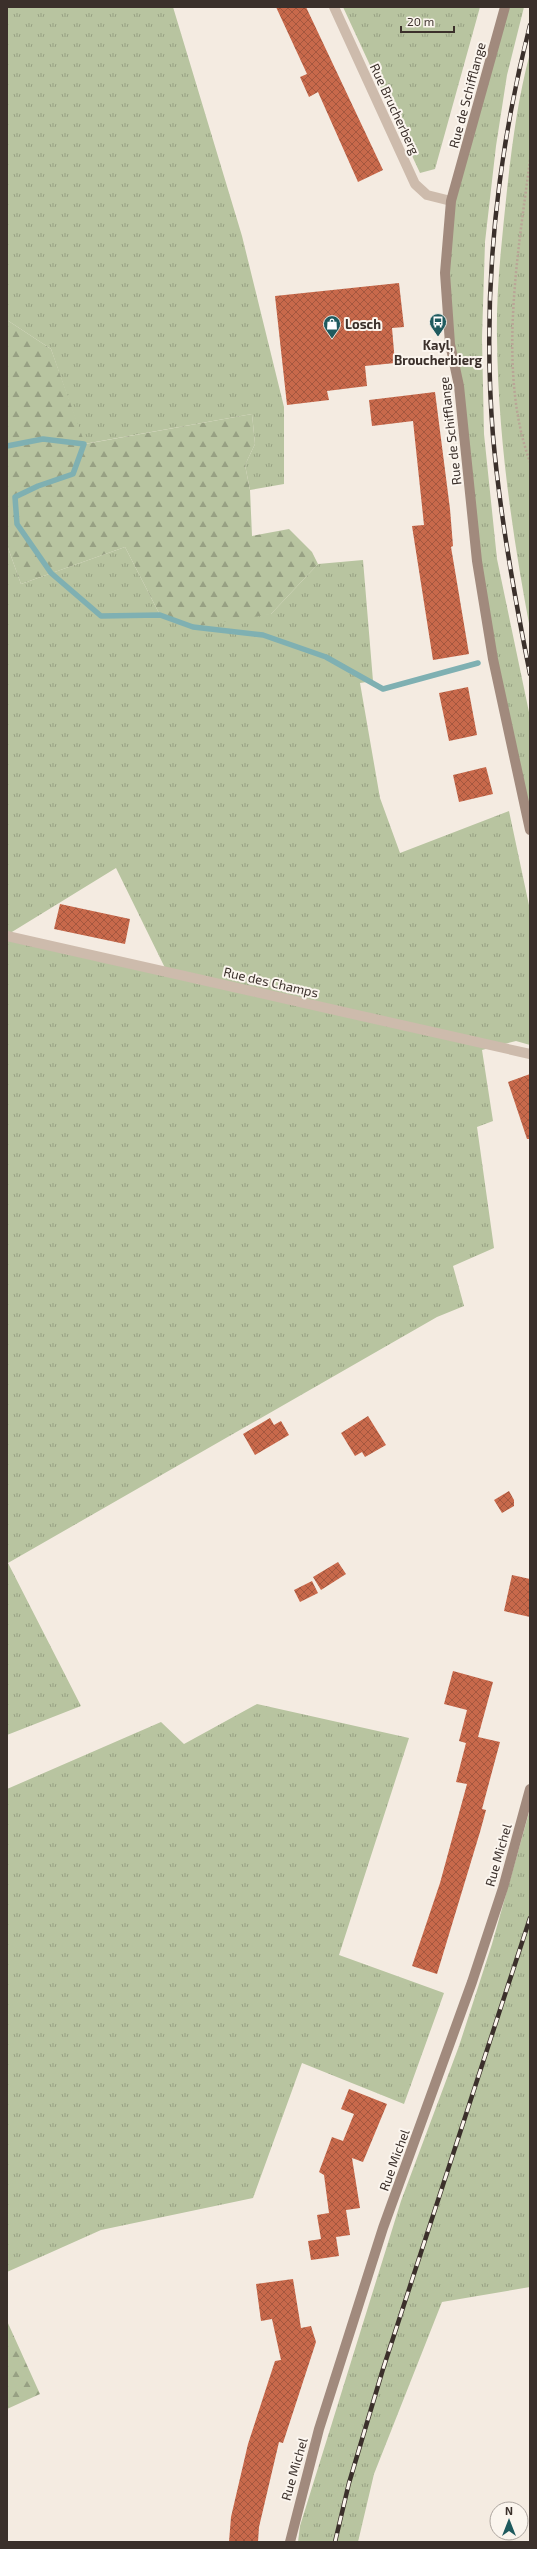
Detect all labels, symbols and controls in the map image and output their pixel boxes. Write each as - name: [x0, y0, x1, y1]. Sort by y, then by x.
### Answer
- scale bar: [401, 8, 454, 34]
- text: 20 m: [407, 14, 434, 28]
- street label: Rue de Schifflange: [445, 40, 489, 150]
- street label: Rue Brucherberg: [367, 61, 423, 157]
- bus stop icon: Kayl, Broucherbierg: [428, 312, 448, 337]
- shop icon: Losch: [322, 314, 342, 339]
- place label: Losch: [345, 316, 381, 332]
- place label: Kayl, Broucherbierg: [394, 337, 483, 368]
- street label: Rue de Schifflange: [435, 376, 465, 486]
- street label: Rue des Champs: [222, 963, 320, 1001]
- street label: Rue Michel: [481, 1822, 515, 1888]
- street label: Rue Michel: [375, 2127, 413, 2193]
- street label: Rue Michel: [277, 2436, 311, 2502]
- north arrow: [489, 2501, 529, 2541]
- text: N: [505, 2504, 513, 2517]

